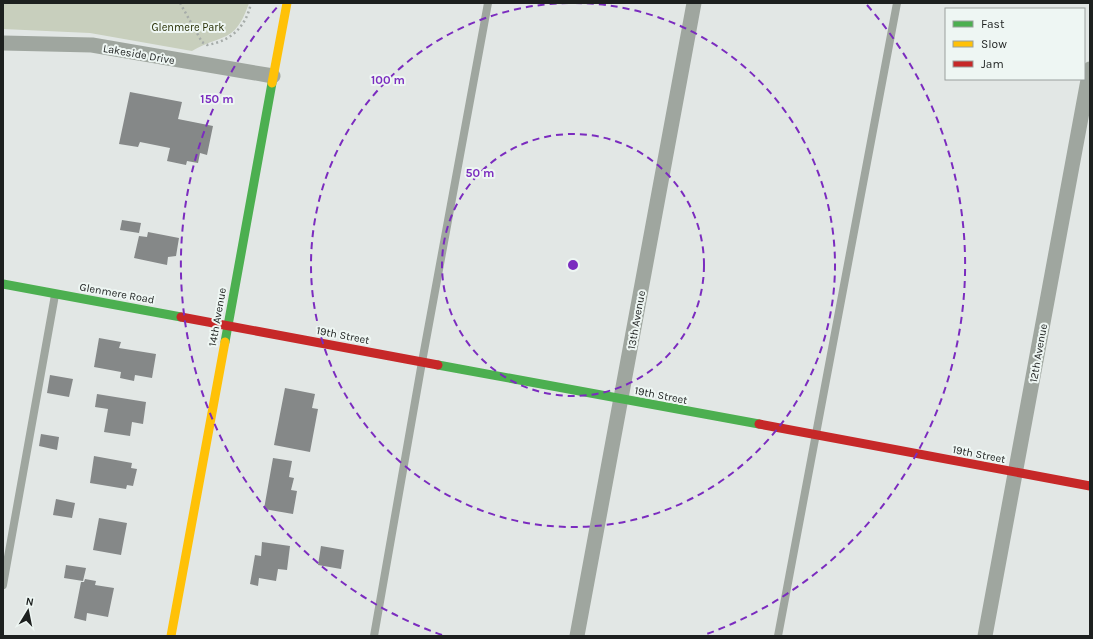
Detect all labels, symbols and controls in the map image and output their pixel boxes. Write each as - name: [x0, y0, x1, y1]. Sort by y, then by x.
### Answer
- legend: [945, 8, 1085, 80]
- text: Fast: [981, 17, 1005, 31]
- park label: Glenmere Park: [152, 21, 224, 34]
- text: Slow: [981, 37, 1007, 51]
- street label: Lakeside Drive: [102, 42, 176, 67]
- text: Jam: [981, 57, 1004, 71]
- text: 100 m: [371, 73, 405, 87]
- text: 150 m: [200, 92, 234, 106]
- text: 50 m: [466, 166, 495, 180]
- centre of rings: [566, 258, 580, 272]
- street label: Glenmere Road: [78, 280, 155, 306]
- street label: 14th Avenue: [206, 286, 229, 347]
- street label: 13th Avenue: [625, 289, 648, 351]
- street label: 12th Avenue: [1027, 322, 1050, 384]
- street label: 19th Street: [315, 324, 370, 347]
- street label: 19th Street: [633, 384, 688, 407]
- street label: 19th Street: [951, 443, 1006, 466]
- north arrow: [8, 591, 48, 631]
- text: N: [25, 595, 35, 609]

